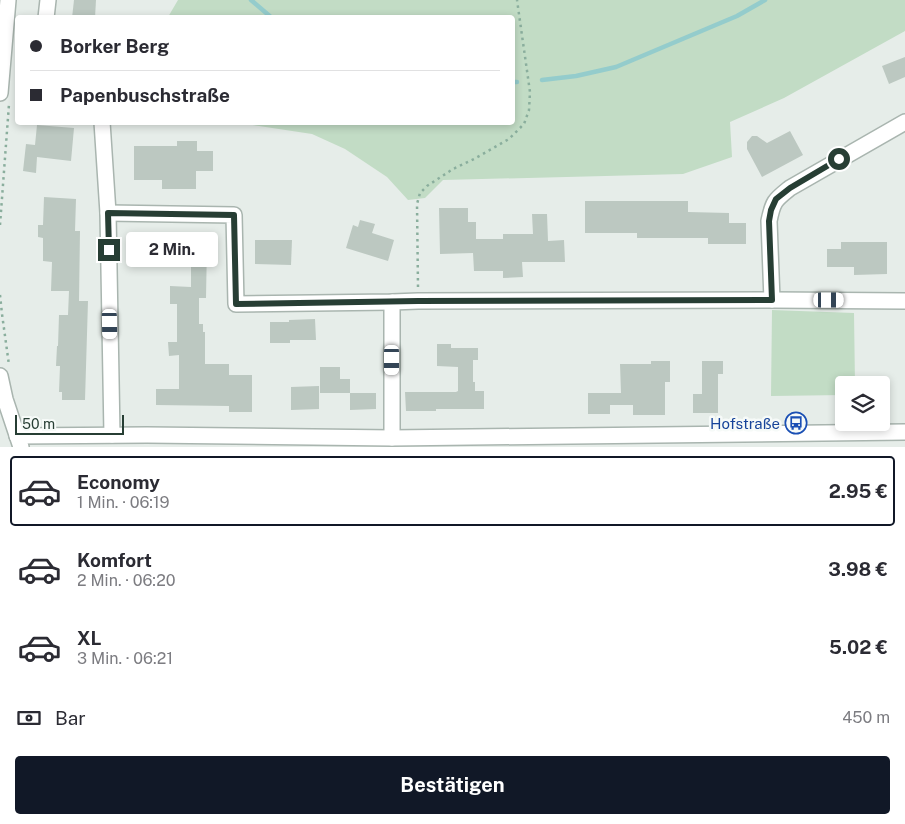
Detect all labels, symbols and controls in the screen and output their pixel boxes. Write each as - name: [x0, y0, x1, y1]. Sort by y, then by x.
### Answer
- text: Borker Berg: [60, 35, 169, 57]
- text: Papenbuschstraße: [60, 84, 230, 106]
- route start: [828, 148, 850, 170]
- callout: 2 Min.: [126, 232, 219, 268]
- route end: [98, 239, 120, 261]
- text: 2 Min.: [149, 240, 195, 259]
- car: [814, 293, 844, 308]
- car: [102, 309, 117, 339]
- car: [384, 345, 399, 375]
- map controls: [835, 376, 890, 431]
- button: layers: [835, 376, 890, 431]
- bus stop icon: Hofstraße: [784, 411, 808, 435]
- scale bar: [15, 412, 124, 435]
- place label: Hofstraße: [710, 415, 780, 432]
- text: 50 m: [22, 416, 55, 432]
- icon: car: [17, 469, 62, 514]
- text: Economy: [77, 471, 160, 493]
- text: 2.95 €: [829, 480, 888, 502]
- text: 1 Min. · 06:19: [77, 493, 169, 512]
- icon: car: [17, 547, 62, 592]
- text: Komfort: [77, 549, 152, 571]
- text: 3.98 €: [828, 558, 888, 580]
- text: 2 Min. · 06:20: [77, 571, 176, 590]
- icon: car: [17, 625, 62, 670]
- text: XL: [77, 627, 102, 649]
- text: 5.02 €: [829, 636, 888, 658]
- text: 3 Min. · 06:21: [77, 649, 173, 668]
- icon: cash: [15, 704, 43, 732]
- text: Bar: [55, 707, 86, 729]
- text: 450 m: [842, 708, 890, 727]
- button: Bestätigen: [15, 756, 890, 814]

